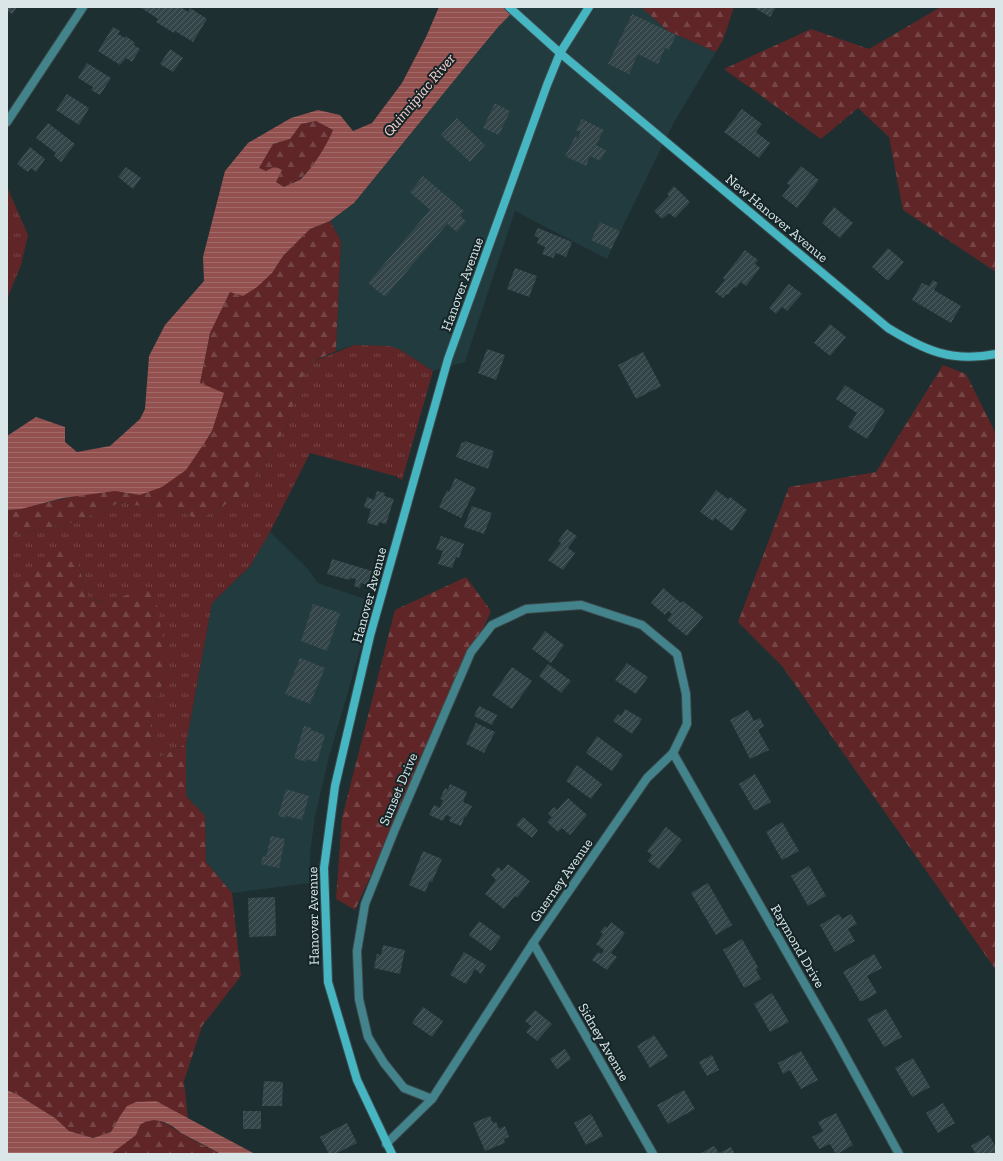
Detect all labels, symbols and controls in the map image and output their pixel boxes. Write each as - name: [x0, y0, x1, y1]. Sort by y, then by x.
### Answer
- water label: Quinnipiac River: [379, 49, 459, 140]
- street label: New Hanover Avenue: [722, 171, 832, 266]
- street label: Hanover Avenue: [438, 235, 487, 333]
- street label: Hanover Avenue: [349, 545, 391, 645]
- street label: Sunset Drive: [376, 750, 422, 828]
- street label: Guerney Avenue: [526, 835, 597, 925]
- street label: Hanover Avenue: [304, 866, 323, 965]
- street label: Raymond Drive: [767, 902, 828, 991]
- street label: Sidney Avenue: [574, 1000, 633, 1085]

